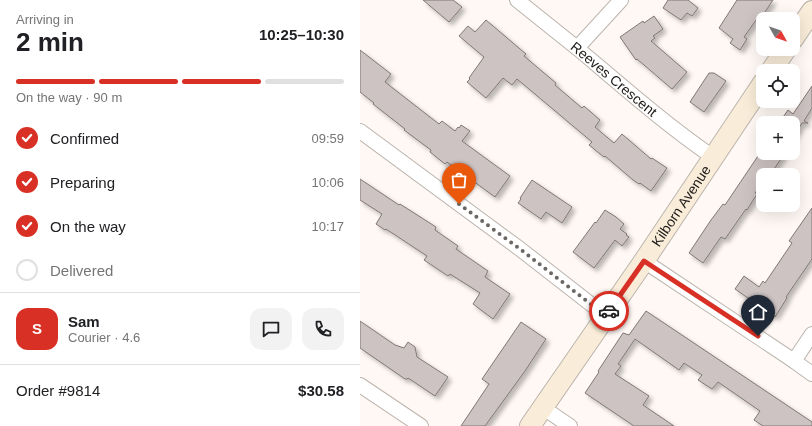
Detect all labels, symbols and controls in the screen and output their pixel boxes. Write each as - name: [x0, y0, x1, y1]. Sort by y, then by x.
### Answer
- text: Arriving in: [16, 12, 74, 27]
- north arrow: [756, 12, 800, 56]
- map controls: [756, 12, 800, 212]
- text: 10:25–10:30: [259, 26, 344, 43]
- text: 2 min: [16, 27, 84, 57]
- street label: Reeves Crescent: [568, 38, 660, 120]
- button: locate: [756, 64, 800, 108]
- text: On the way · 90 m: [16, 90, 122, 105]
- button: +: [756, 116, 800, 160]
- icon: check: [16, 127, 38, 149]
- text: Confirmed: [50, 130, 119, 147]
- text: 09:59: [311, 131, 344, 146]
- street label: Kilborn Avenue: [648, 162, 714, 249]
- pin: [442, 163, 476, 204]
- button: −: [756, 168, 800, 212]
- icon: bag: [448, 169, 470, 191]
- icon: check: [16, 171, 38, 193]
- text: Preparing: [50, 174, 115, 191]
- text: 10:06: [311, 175, 344, 190]
- icon: check: [16, 215, 38, 237]
- text: On the way: [50, 218, 126, 235]
- text: 10:17: [311, 219, 344, 234]
- text: Delivered: [50, 262, 113, 279]
- courier: [589, 291, 629, 331]
- pin: [741, 295, 775, 336]
- icon: car: [598, 300, 620, 322]
- icon: home: [747, 301, 769, 323]
- button: chat: [250, 308, 292, 350]
- button: phone: [302, 308, 344, 350]
- text: Sam: [68, 313, 100, 330]
- text: S: [32, 320, 42, 337]
- text: Courier · 4.6: [68, 330, 140, 345]
- text: Order #9814: [16, 382, 100, 399]
- text: $30.58: [298, 382, 344, 399]

